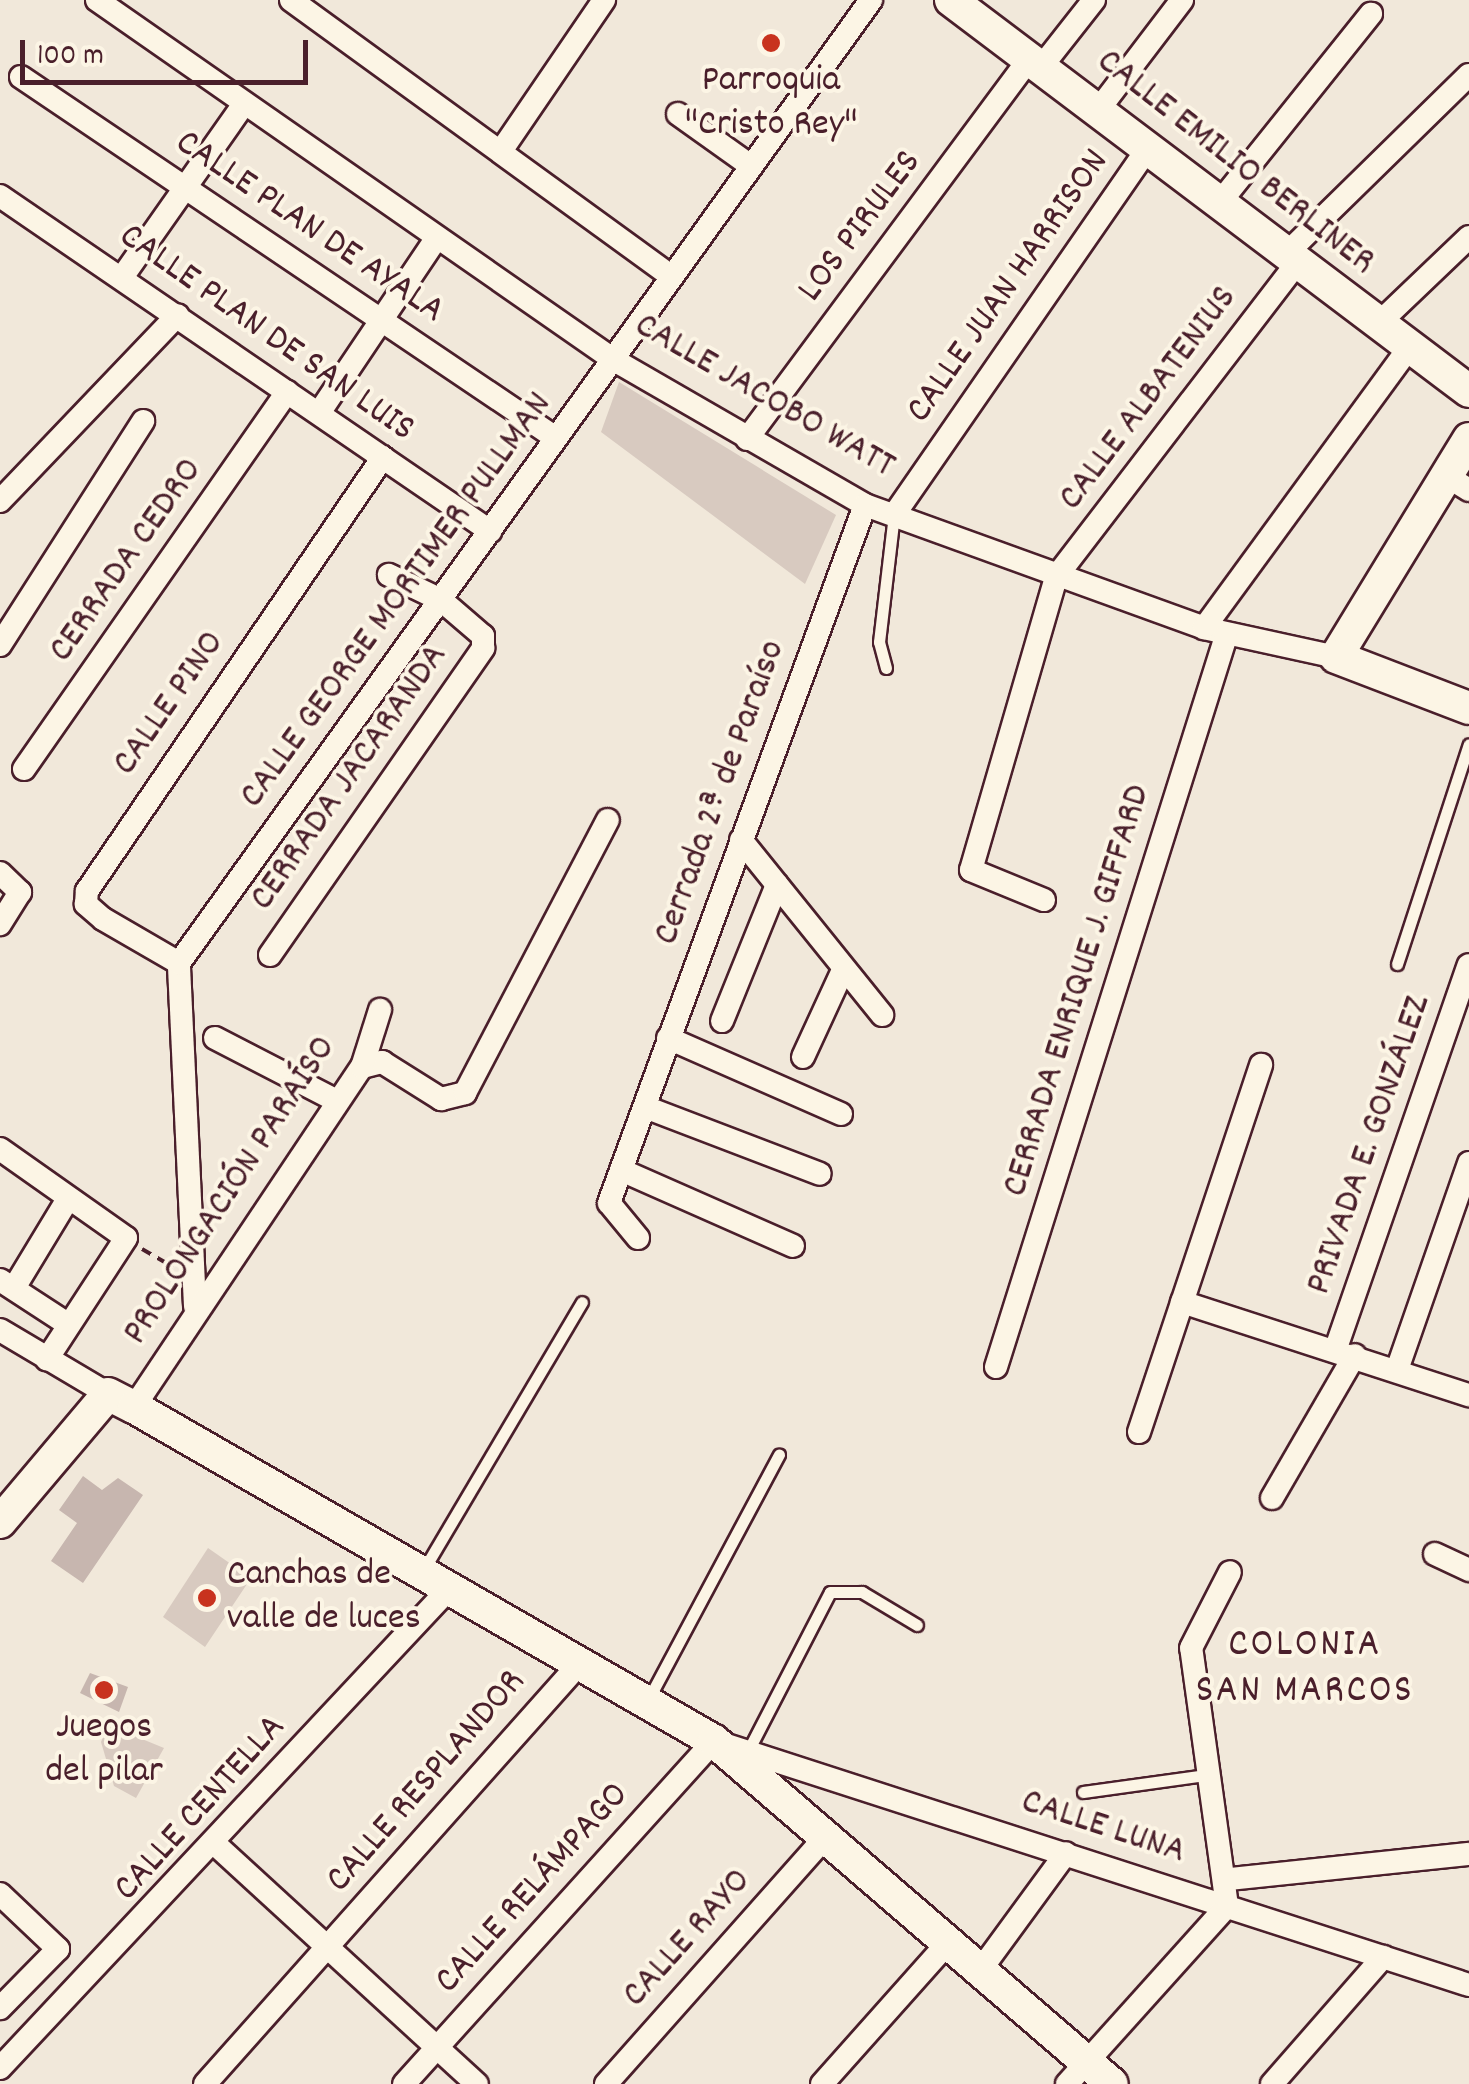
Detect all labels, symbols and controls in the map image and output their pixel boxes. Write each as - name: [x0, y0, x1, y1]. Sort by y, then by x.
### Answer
- scale bar: [25, 20, 312, 82]
- marker: Parroquia "Cristo Rey": [760, 32, 782, 54]
- text: 100 m: [37, 36, 104, 79]
- street label: CALLE EMILIO BERLINER: [1086, 40, 1384, 286]
- place label: Parroquia "Cristo Rey": [684, 59, 858, 148]
- street label: CALLE PLAN DE AYALA: [166, 121, 452, 335]
- street label: LOS PIRULES: [789, 142, 933, 312]
- street label: CALLE JUAN HARRISON: [898, 142, 1120, 432]
- street label: CALLE PLAN DE SAN LUIS: [109, 215, 423, 453]
- street label: CALLE ALBATENIUS: [1050, 278, 1248, 520]
- street label: CALLE JACOBO WATT: [626, 304, 902, 490]
- street label: CALLE GEORGE MORTIMER PULLMAN: [231, 384, 563, 818]
- street label: CERRADA CEDRO: [40, 450, 214, 672]
- street label: CALLE PINO: [104, 623, 236, 785]
- street label: Cerrada 2ª de Paraíso: [645, 635, 797, 951]
- street label: CERRADA JACARANDA: [241, 636, 459, 920]
- street label: CERRADA ENRIQUE J. GIFFARD: [994, 780, 1162, 1202]
- street label: PRIVADA E. GONZÁLEZ: [1297, 989, 1443, 1301]
- street label: PROLONGACIÓN PARAÍSO: [114, 1028, 348, 1354]
- place label: Canchas de valle de luces: [227, 1553, 421, 1642]
- marker: Canchas de valle de luces: [196, 1587, 218, 1609]
- district label: COLONIA SAN MARCOS: [1196, 1623, 1414, 1717]
- street label: CALLE RESPLANDOR: [318, 1661, 536, 1903]
- marker: Juegos del pilar: [93, 1679, 115, 1701]
- place label: Juegos del pilar: [45, 1706, 163, 1796]
- street label: CALLE CENTELLA: [105, 1706, 297, 1912]
- street label: CALLE RELÁMPAGO: [426, 1774, 640, 2004]
- street label: CALLE LUNA: [1015, 1780, 1191, 1876]
- street label: CALLE RAYO: [614, 1860, 762, 2018]

